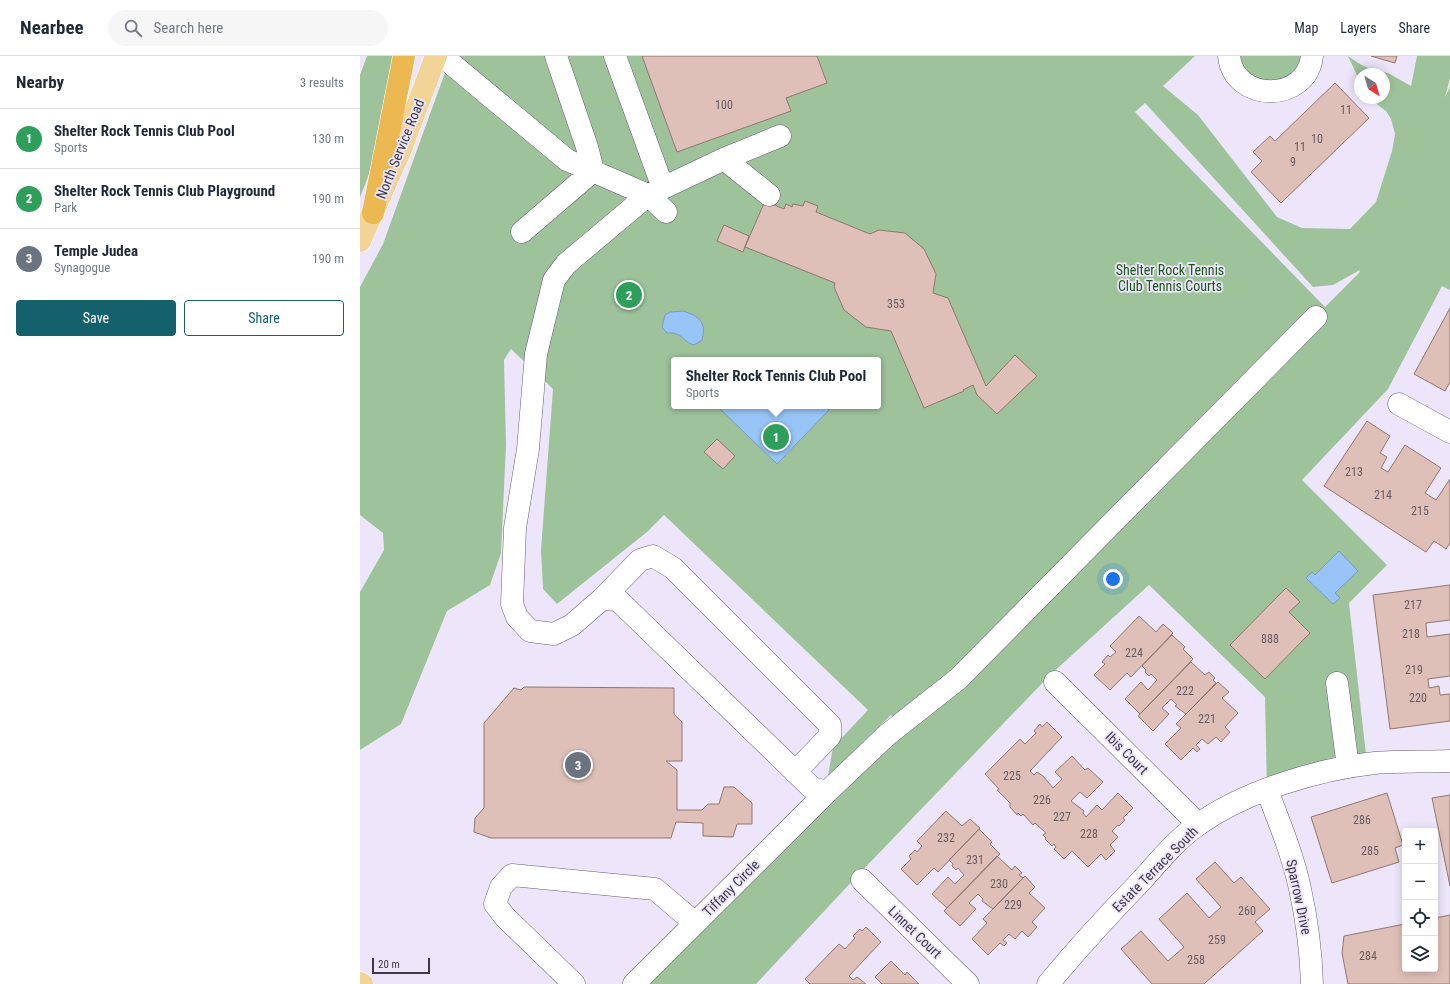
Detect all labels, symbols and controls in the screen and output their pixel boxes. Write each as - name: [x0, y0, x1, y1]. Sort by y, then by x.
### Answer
- search box: [108, 10, 388, 46]
- text: Nearbee: [20, 16, 84, 39]
- icon: search: [122, 17, 144, 39]
- text: Search here: [154, 19, 223, 37]
- text: Map: [1294, 20, 1318, 36]
- text: Layers: [1340, 20, 1377, 36]
- text: Share: [1399, 20, 1430, 36]
- north arrow: [1354, 68, 1390, 104]
- text: Nearby: [16, 72, 64, 92]
- text: 3 results: [300, 75, 344, 90]
- street label: North Service Road: [373, 97, 427, 201]
- house number: 100: [715, 98, 733, 112]
- house number: 11: [1340, 103, 1352, 117]
- text: Shelter Rock Tennis Club Pool: [54, 122, 235, 140]
- text: 1: [26, 131, 32, 146]
- text: 130 m: [312, 131, 344, 146]
- house number: 10: [1311, 132, 1323, 146]
- text: Sports: [54, 140, 88, 155]
- house number: 11: [1294, 140, 1306, 154]
- house number: 9: [1290, 155, 1296, 169]
- text: Shelter Rock Tennis Club Playground: [54, 182, 275, 200]
- text: 2: [26, 191, 32, 206]
- text: 190 m: [312, 191, 344, 206]
- text: Park: [54, 200, 77, 215]
- text: Temple Judea: [54, 242, 138, 260]
- text: 3: [26, 251, 32, 266]
- text: 190 m: [312, 251, 344, 266]
- text: Synagogue: [54, 260, 110, 275]
- park label: Shelter Rock Tennis Club Tennis Courts: [1116, 262, 1224, 294]
- pin: 2: [616, 280, 642, 310]
- house number: 353: [887, 297, 905, 311]
- button: Save: [16, 300, 176, 336]
- button: Share: [184, 300, 344, 336]
- popup: [671, 357, 881, 409]
- text: Shelter Rock Tennis Club Pool: [686, 367, 866, 385]
- text: Sports: [686, 385, 719, 400]
- pin: 1: [763, 422, 789, 452]
- house number: 213: [1345, 465, 1363, 479]
- house number: 214: [1374, 488, 1392, 502]
- house number: 215: [1411, 504, 1429, 518]
- your location: [1103, 569, 1123, 589]
- house number: 217: [1404, 598, 1422, 612]
- house number: 218: [1402, 627, 1420, 641]
- house number: 888: [1261, 632, 1279, 646]
- house number: 224: [1125, 646, 1143, 660]
- house number: 219: [1405, 663, 1423, 677]
- house number: 222: [1176, 684, 1194, 698]
- house number: 220: [1409, 691, 1427, 705]
- house number: 221: [1198, 712, 1216, 726]
- street label: Ibis Court: [1102, 728, 1152, 778]
- pin: 3: [565, 750, 591, 780]
- house number: 225: [1003, 769, 1021, 783]
- house number: 226: [1033, 793, 1051, 807]
- house number: 227: [1053, 810, 1071, 824]
- house number: 286: [1353, 813, 1371, 827]
- street label: Estate Terrace South: [1109, 823, 1201, 915]
- house number: 228: [1080, 827, 1098, 841]
- map controls: [1402, 828, 1438, 972]
- button: +: [1402, 828, 1438, 864]
- house number: 232: [937, 831, 955, 845]
- house number: 285: [1361, 844, 1379, 858]
- house number: 231: [966, 853, 984, 867]
- street label: Tiffany Circle: [699, 856, 763, 920]
- street label: Sparrow Drive: [1283, 858, 1315, 937]
- button: −: [1402, 864, 1438, 900]
- house number: 230: [990, 877, 1008, 891]
- house number: 229: [1004, 898, 1022, 912]
- button: locate: [1402, 900, 1438, 936]
- street label: Linnet Court: [885, 903, 945, 961]
- house number: 260: [1238, 904, 1256, 918]
- house number: 259: [1208, 933, 1226, 947]
- button: layers: [1402, 936, 1438, 972]
- house number: 284: [1359, 949, 1377, 963]
- house number: 258: [1187, 953, 1205, 967]
- scale bar: [372, 956, 430, 975]
- text: 20 m: [378, 958, 400, 971]

